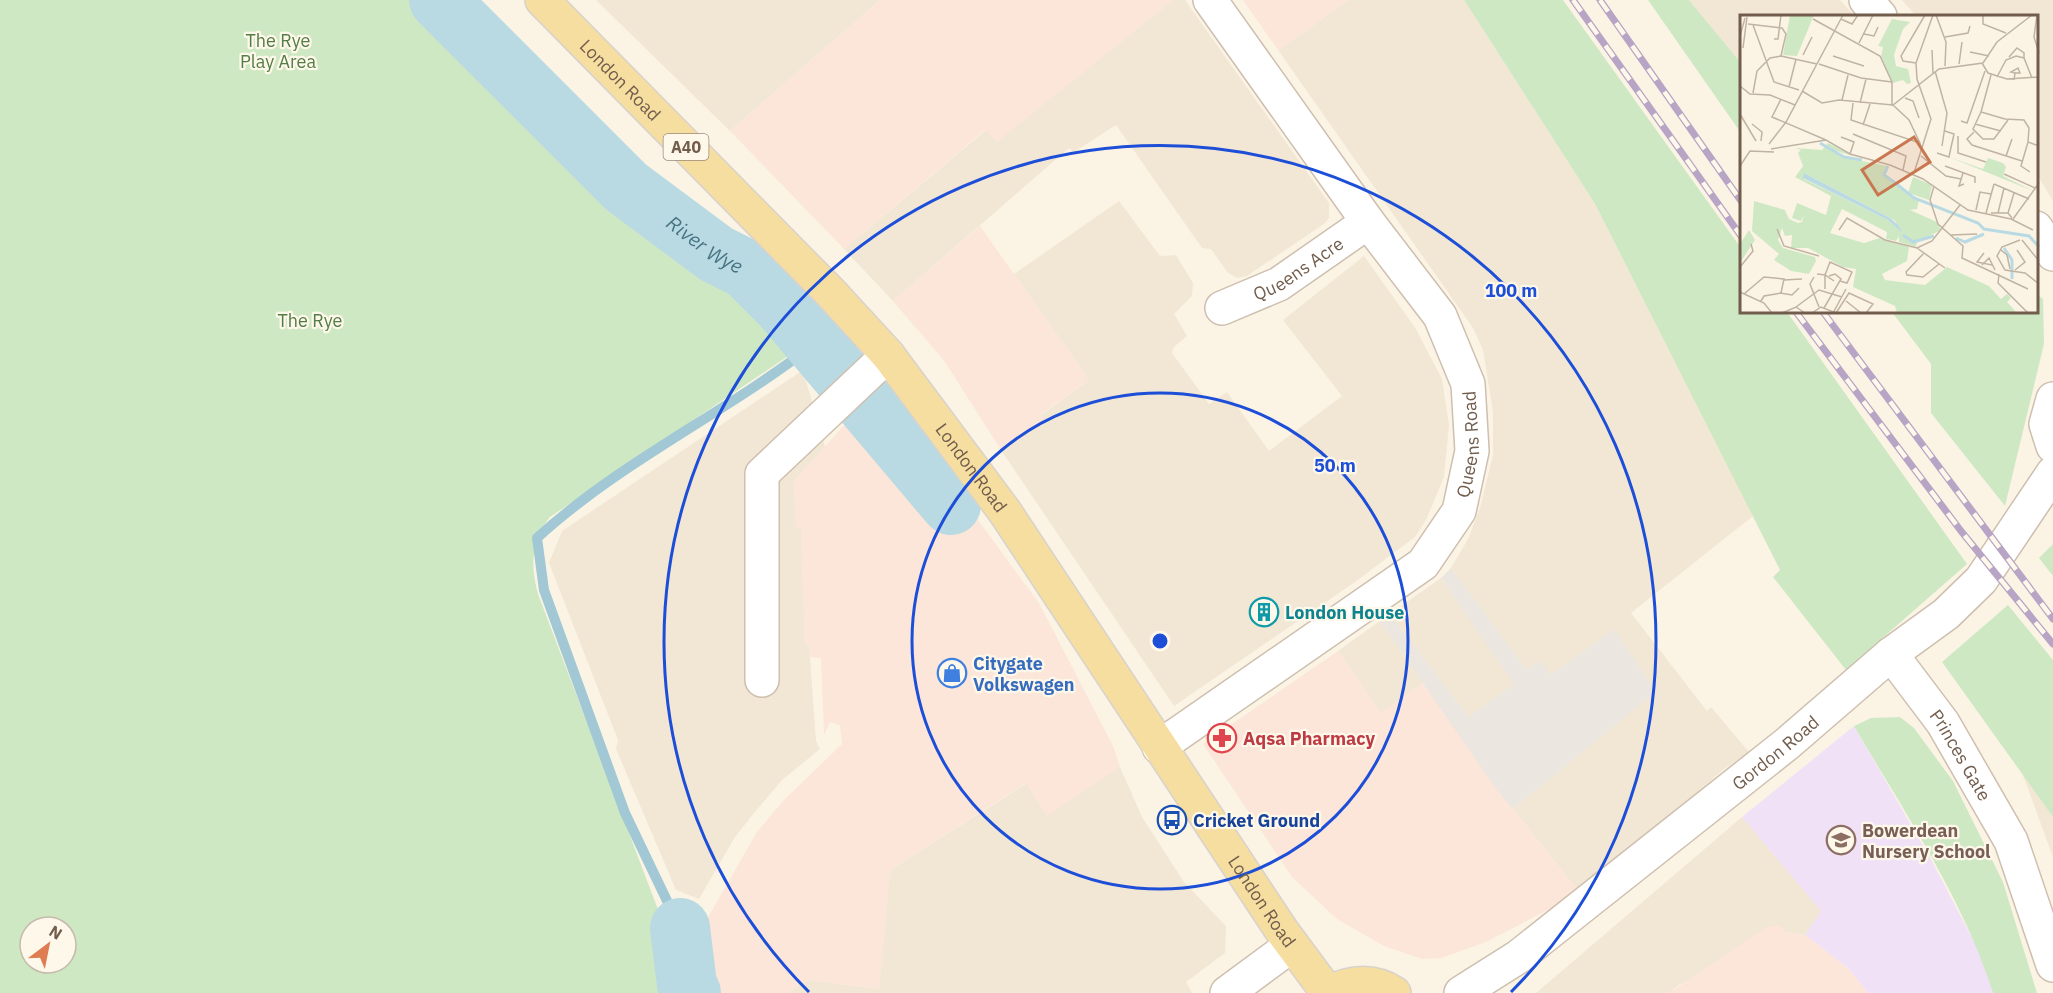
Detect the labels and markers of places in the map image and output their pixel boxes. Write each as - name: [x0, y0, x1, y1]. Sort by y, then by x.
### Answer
- building icon: London House: [1248, 596, 1280, 628]
- place label: London House: [1285, 601, 1404, 624]
- centre of rings: [1150, 631, 1170, 651]
- place label: Citygate Volkswagen: [973, 652, 1075, 696]
- shop icon: Citygate Volkswagen: [936, 657, 968, 689]
- pharmacy icon: Aqsa Pharmacy: [1206, 722, 1238, 754]
- place label: Aqsa Pharmacy: [1243, 727, 1376, 750]
- bus stop icon: Cricket Ground: [1156, 804, 1188, 836]
- place label: Cricket Ground: [1193, 809, 1320, 832]
- place label: Bowerdean Nursery School: [1862, 819, 1991, 863]
- school or university icon: Bowerdean Nursery School: [1825, 824, 1857, 856]

